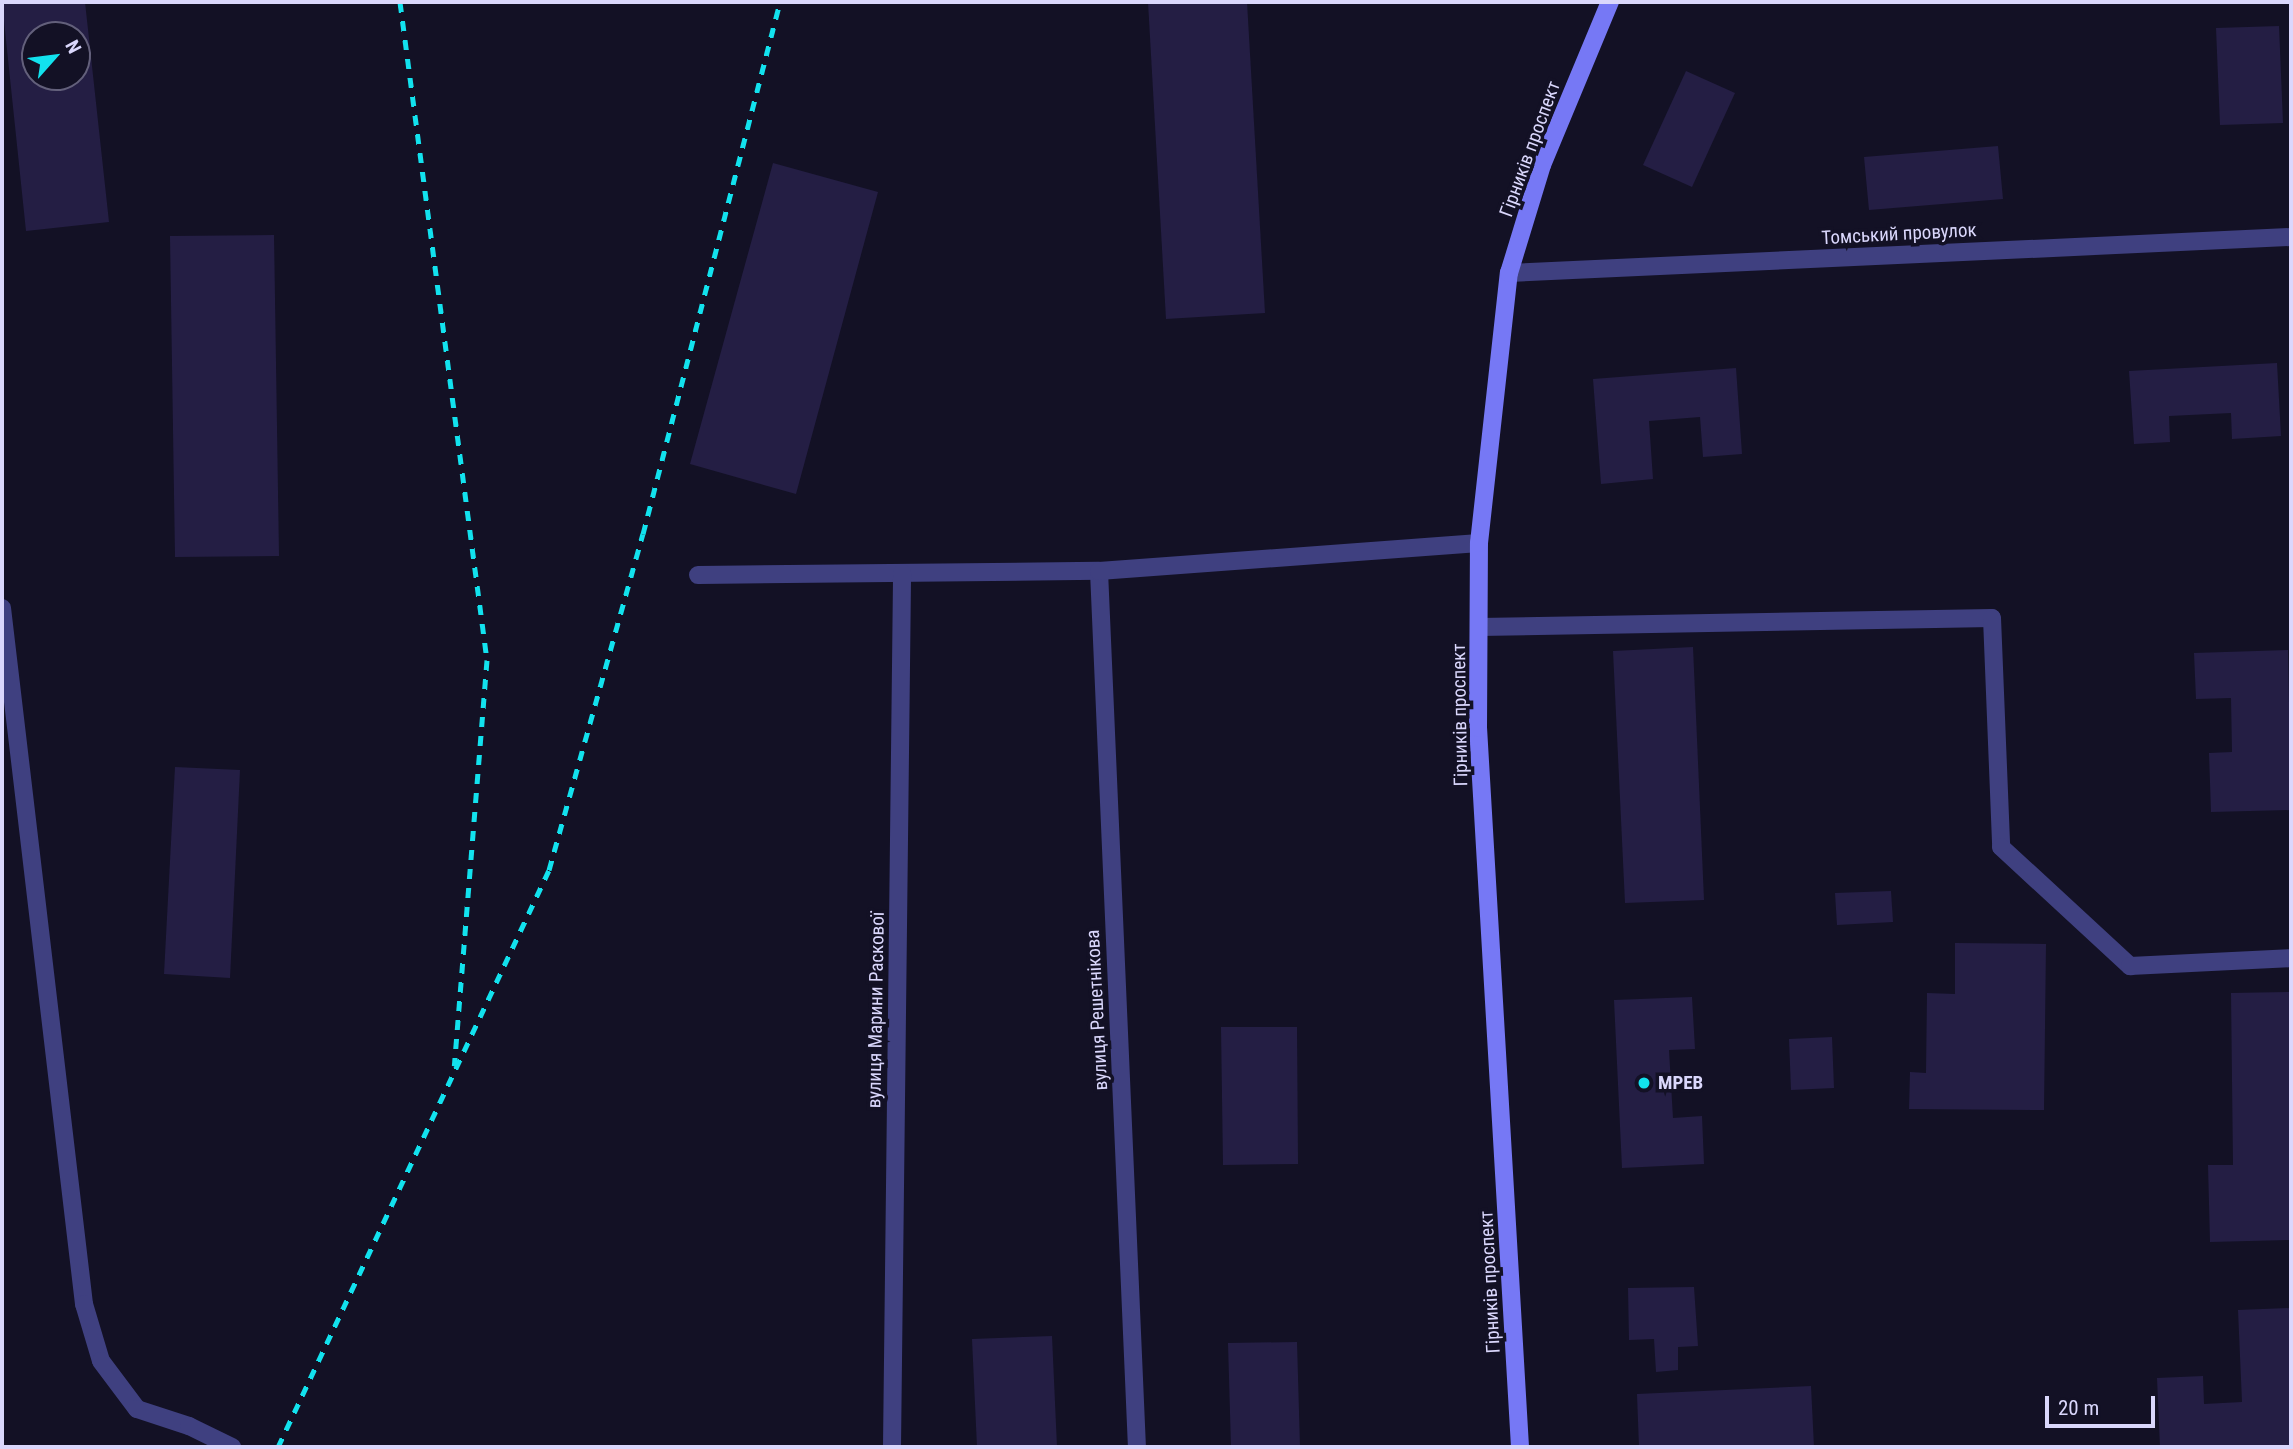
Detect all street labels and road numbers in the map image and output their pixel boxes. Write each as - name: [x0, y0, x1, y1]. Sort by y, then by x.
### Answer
- street label: Гірників проспект: [1495, 78, 1565, 220]
- street label: Томський провулок: [1821, 219, 1977, 249]
- street label: Гірників проспект: [1447, 643, 1473, 787]
- street label: вулиця Марини Раскової: [863, 912, 889, 1108]
- street label: вулиця Решетнікова: [1081, 929, 1113, 1091]
- street label: Гірників проспект: [1475, 1210, 1505, 1354]

